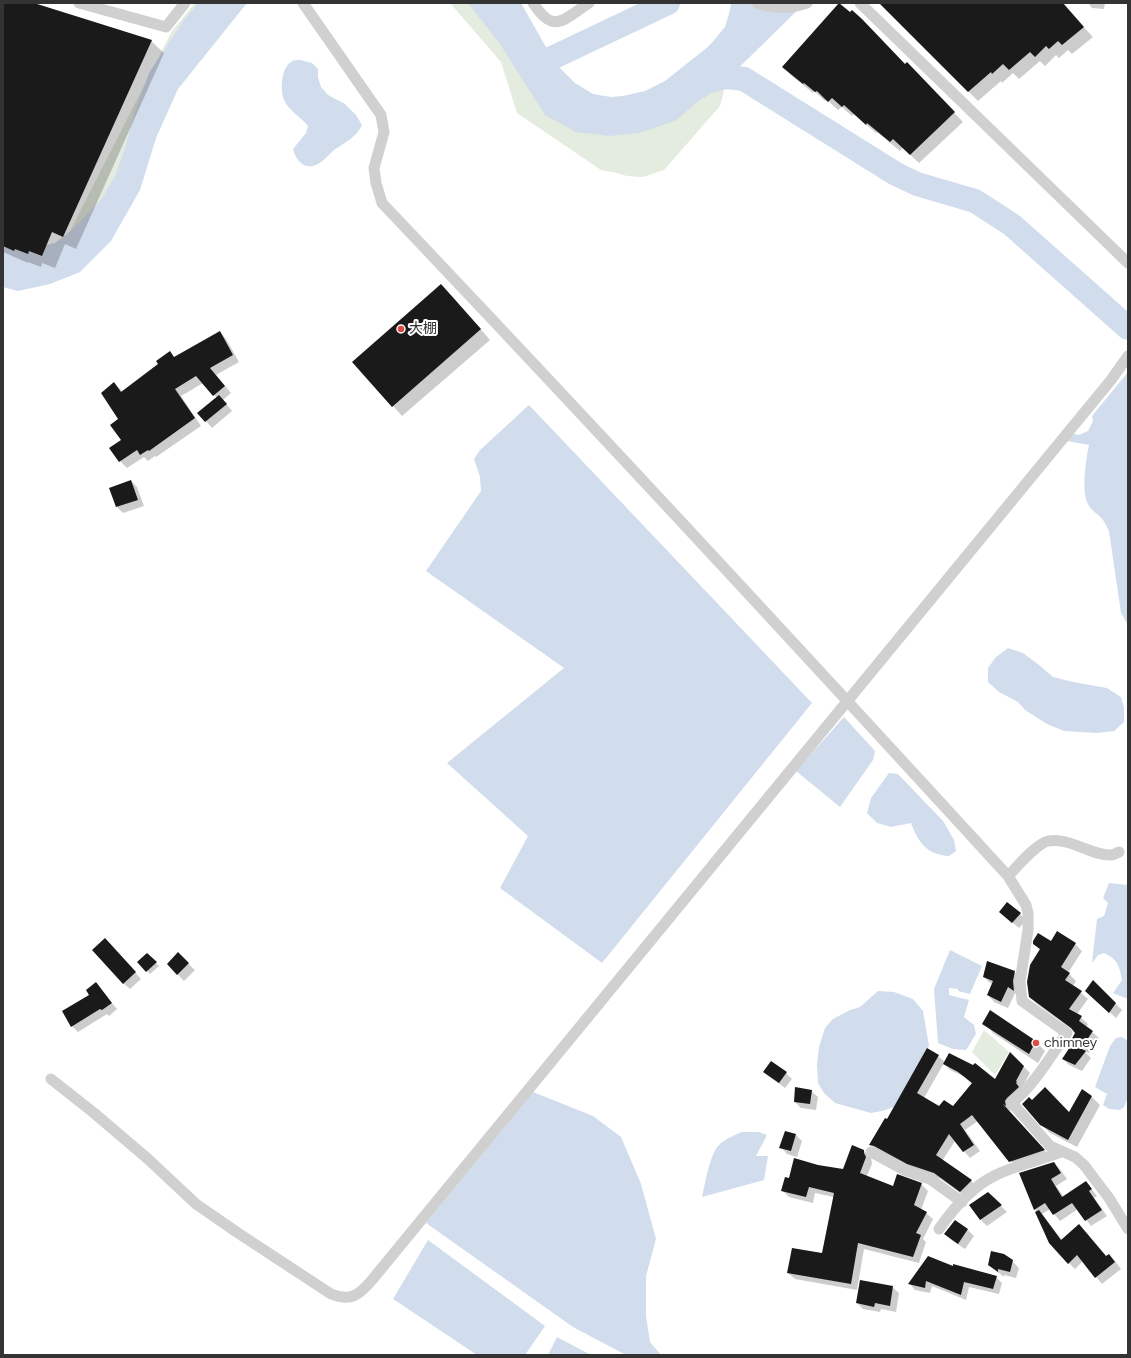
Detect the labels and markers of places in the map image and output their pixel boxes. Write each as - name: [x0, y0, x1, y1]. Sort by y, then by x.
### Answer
- place label: 大棚: [409, 321, 437, 337]
- marker: 大棚: [396, 324, 406, 334]
- place label: chimney: [1044, 1035, 1097, 1051]
- marker: chimney: [1031, 1038, 1041, 1048]

